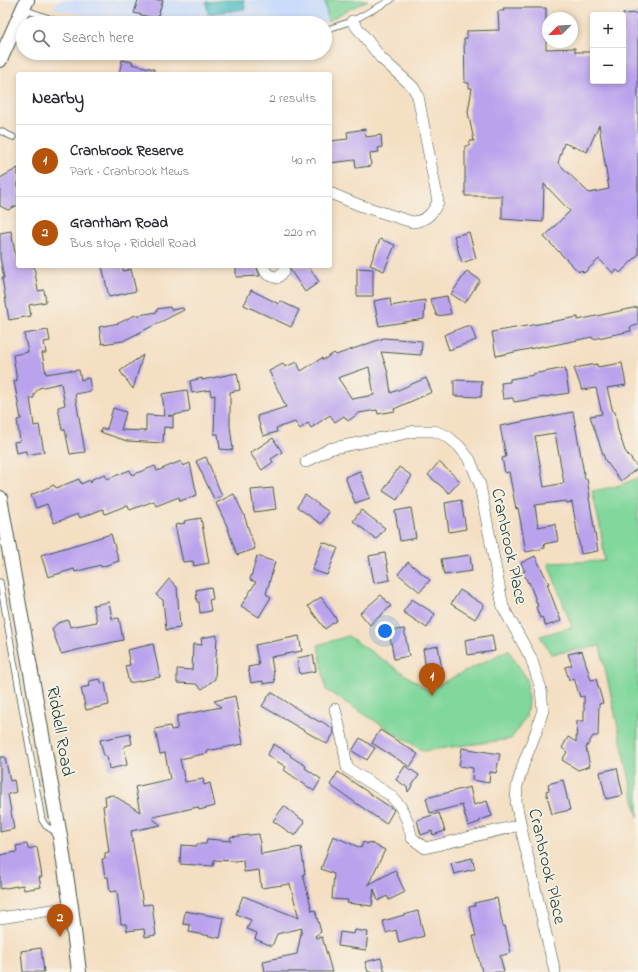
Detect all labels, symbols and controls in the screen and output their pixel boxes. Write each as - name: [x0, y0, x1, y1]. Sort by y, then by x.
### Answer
- north arrow: [542, 12, 578, 48]
- map controls: [590, 12, 626, 84]
- button: +: [590, 12, 626, 48]
- search box: [16, 16, 332, 60]
- icon: search: [30, 27, 52, 49]
- text: Search here: [62, 27, 134, 49]
- button: −: [590, 48, 626, 84]
- text: Nearby: [32, 86, 84, 111]
- text: 2 results: [269, 89, 316, 108]
- text: Cranbrook Reserve: [70, 140, 183, 162]
- text: 1: [43, 151, 47, 170]
- text: 40 m: [292, 151, 316, 170]
- text: Park · Cranbrook Mews: [70, 162, 189, 181]
- text: Grantham Road: [70, 212, 168, 234]
- text: 2: [42, 223, 48, 242]
- text: 220 m: [284, 223, 316, 242]
- text: Bus stop · Riddell Road: [70, 234, 196, 253]
- street label: Cranbrook Place: [483, 486, 533, 608]
- your location: [375, 621, 395, 641]
- pin: 1: [419, 663, 445, 696]
- street label: Riddell Road: [38, 684, 80, 779]
- street label: Cranbrook Place: [520, 806, 572, 928]
- pin: 2: [47, 904, 73, 937]

